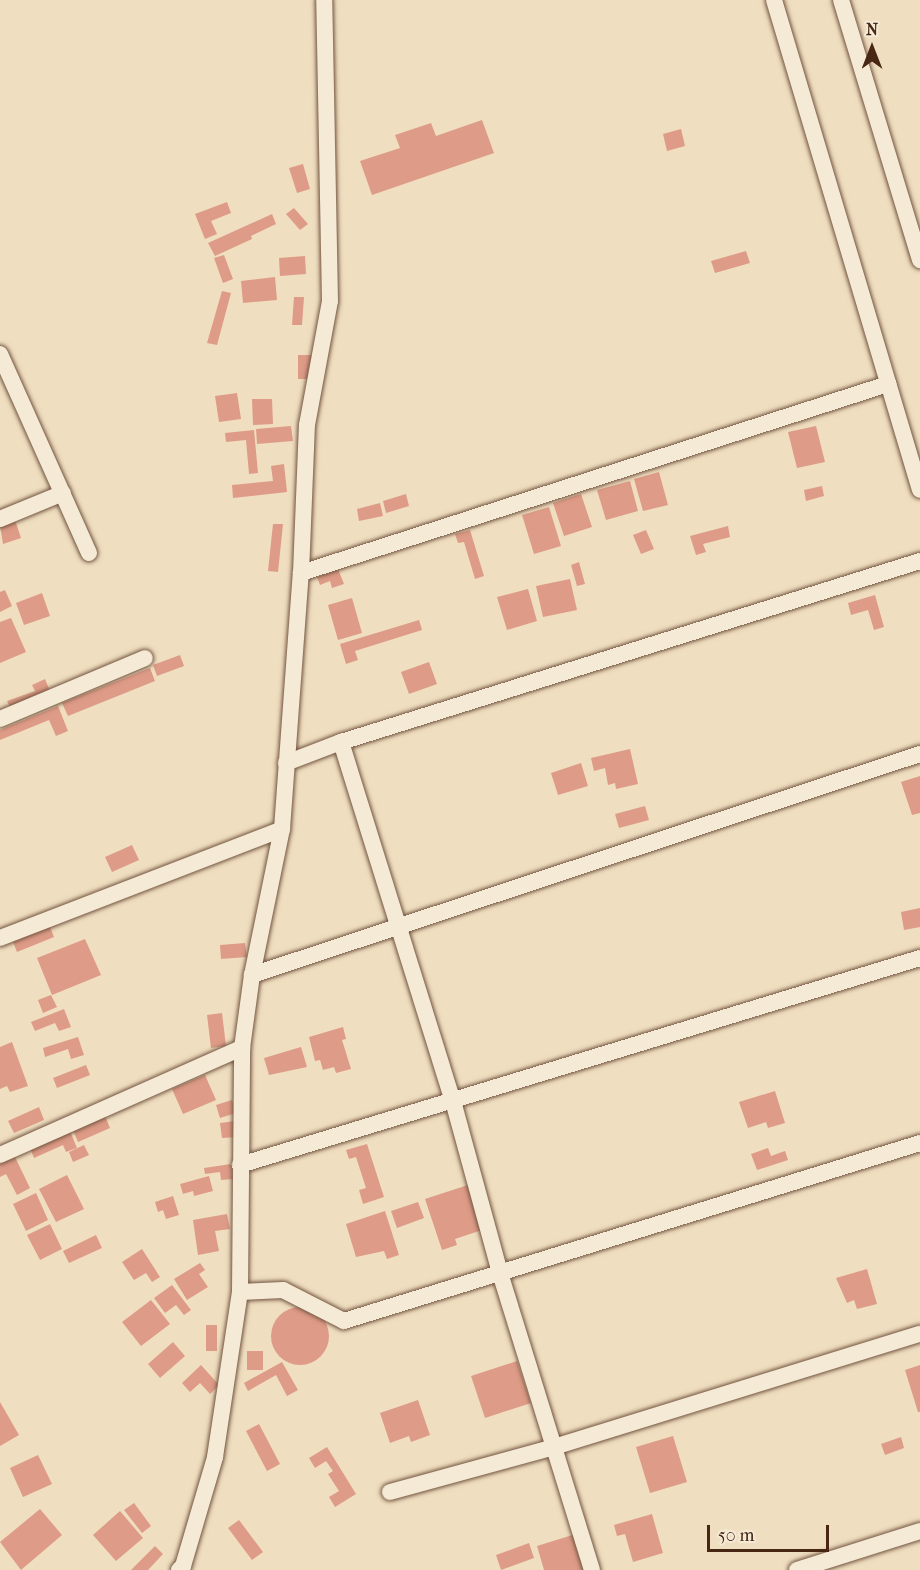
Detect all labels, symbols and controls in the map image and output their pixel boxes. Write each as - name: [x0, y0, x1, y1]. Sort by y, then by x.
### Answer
- north arrow: [842, 18, 902, 78]
- text: N: [866, 20, 878, 39]
- scale bar: [710, 1513, 832, 1551]
- text: 50 m: [718, 1525, 754, 1546]

